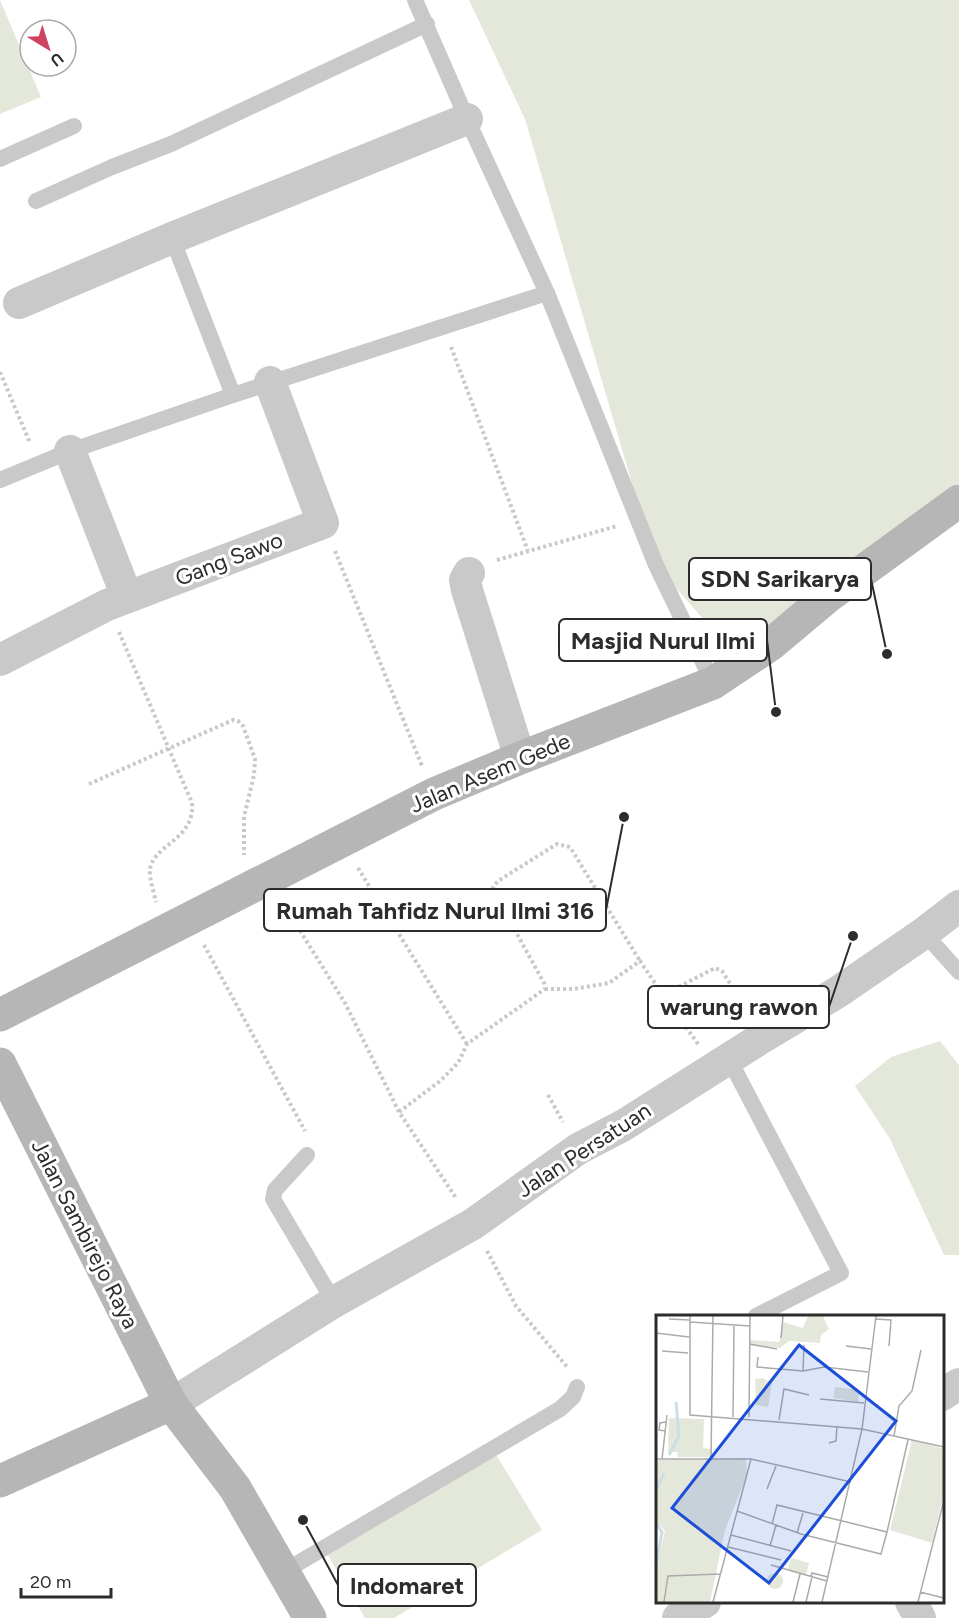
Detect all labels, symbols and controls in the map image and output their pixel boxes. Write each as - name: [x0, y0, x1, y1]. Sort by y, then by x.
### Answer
- north arrow: [18, 18, 78, 78]
- text: U: [47, 48, 67, 70]
- street label: Gang Sawo: [171, 526, 287, 592]
- callout: SDN Sarikarya: [689, 558, 871, 600]
- text: SDN Sarikarya: [701, 564, 859, 593]
- callout: Masjid Nurul Ilmi: [559, 619, 767, 661]
- text: Masjid Nurul Ilmi: [571, 626, 755, 655]
- street label: Jalan Asem Gede: [406, 727, 574, 819]
- callout: Rumah Tahfidz Nurul Ilmi 316: [264, 889, 606, 931]
- text: Rumah Tahfidz Nurul Ilmi 316: [276, 896, 594, 925]
- callout: warung rawon: [648, 986, 829, 1028]
- text: warung rawon: [660, 992, 818, 1021]
- street label: Jalan Persatuan: [512, 1097, 656, 1203]
- street label: Jalan Sambirejo Raya: [26, 1135, 144, 1333]
- inset map: [656, 1315, 944, 1603]
- scale bar: [21, 1561, 111, 1599]
- callout: Indomaret: [338, 1564, 476, 1606]
- text: 20 m: [30, 1571, 71, 1593]
- text: Indomaret: [350, 1571, 464, 1600]

